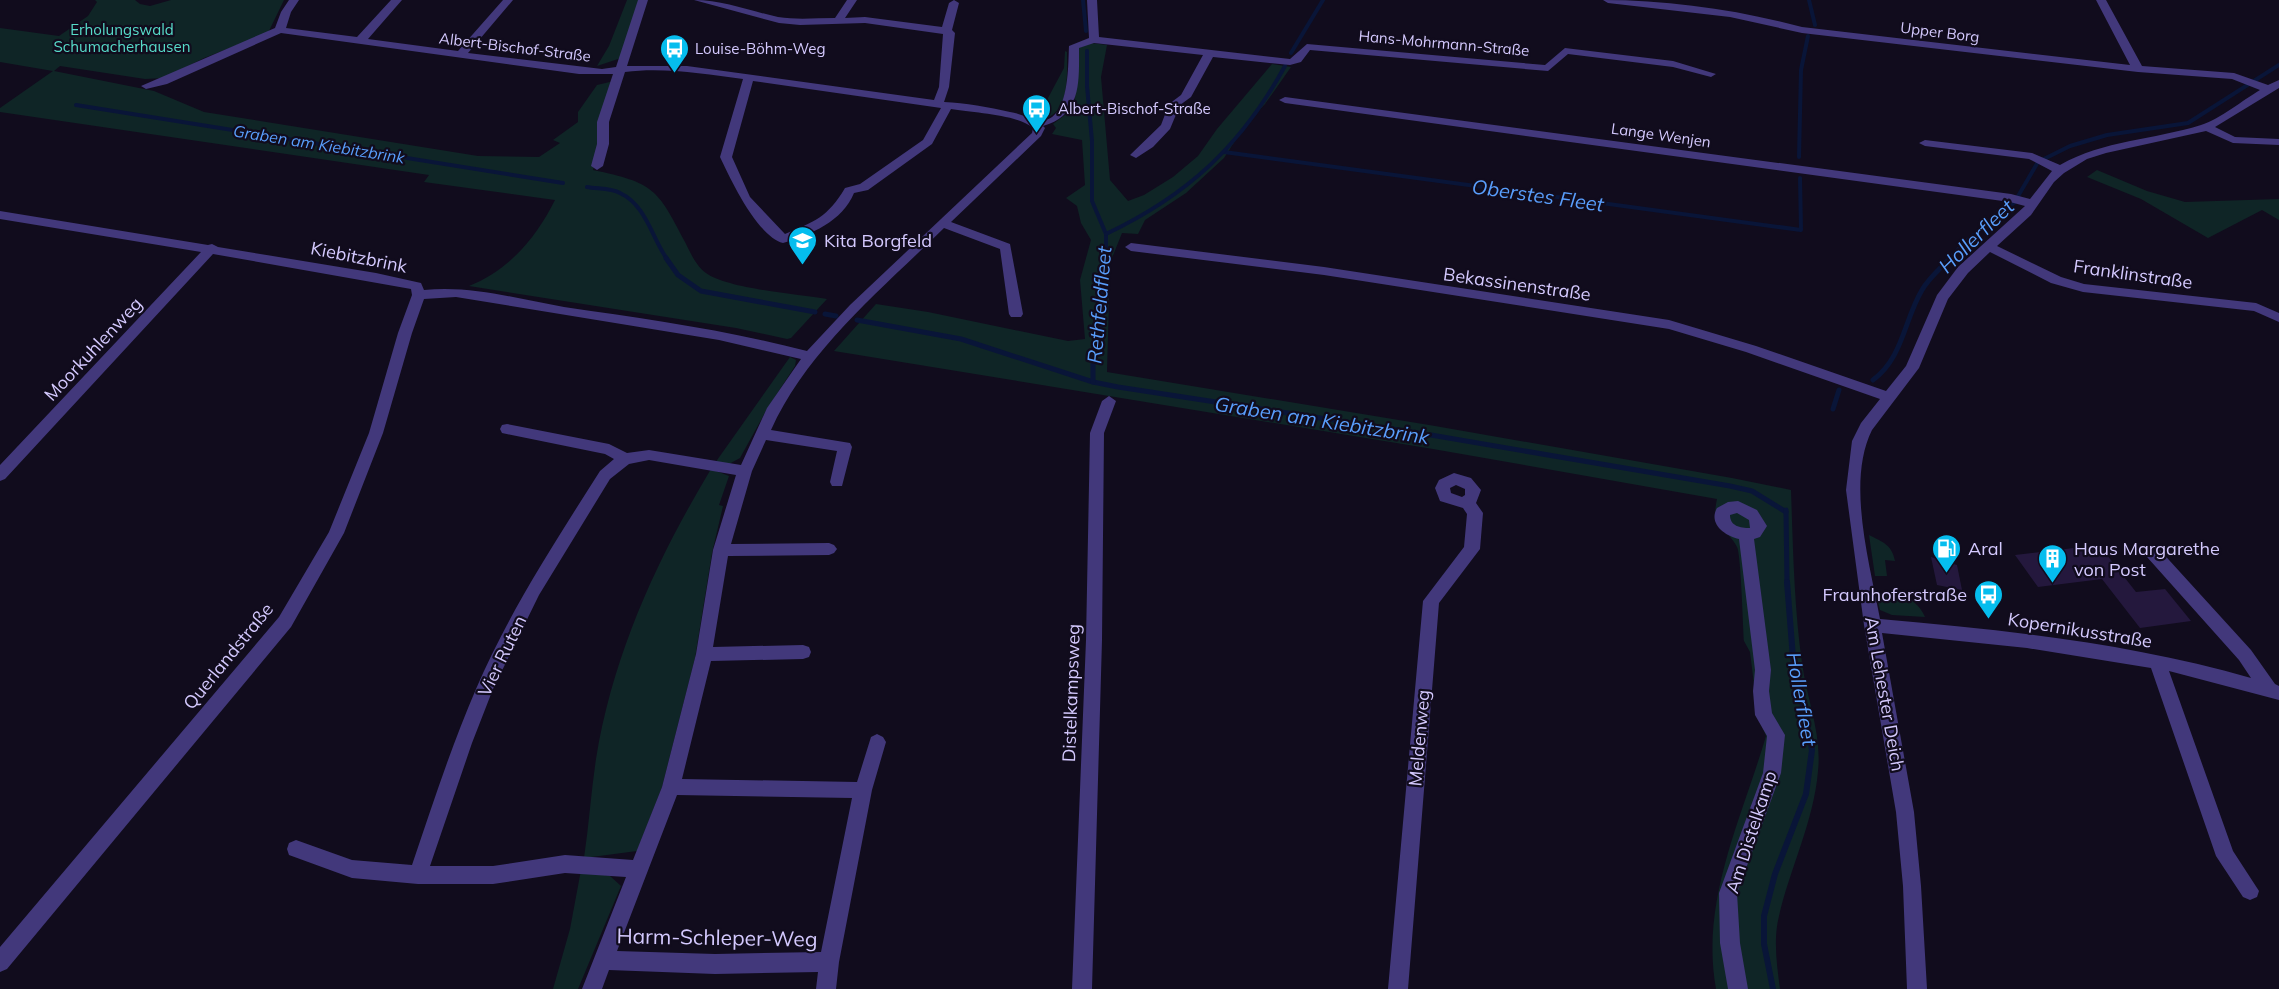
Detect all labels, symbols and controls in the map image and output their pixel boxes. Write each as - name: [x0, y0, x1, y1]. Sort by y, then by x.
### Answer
- street label: Upper Borg: [1899, 18, 1981, 46]
- park label: Erholungswald Schumacherhausen: [53, 20, 191, 56]
- street label: Hans-Mohrmann-Straße: [1358, 26, 1530, 60]
- street label: Albert-Bischof-Straße: [438, 28, 592, 66]
- bus stop icon: Louise-Böhm-Weg: [658, 32, 690, 74]
- place label: Louise-Böhm-Weg: [695, 39, 826, 58]
- bus stop icon: Albert-Bischof-Straße: [1021, 92, 1053, 134]
- place label: Albert-Bischof-Straße: [1058, 99, 1211, 118]
- street label: Lange Wenjen: [1610, 119, 1712, 151]
- water label: Graben am Kiebitzbrink: [232, 121, 407, 168]
- water label: Oberstes Fleet: [1470, 173, 1607, 217]
- water label: Hollerfleet: [1933, 193, 2020, 278]
- school or university icon: Kita Borgfeld: [787, 224, 819, 266]
- place label: Kita Borgfeld: [824, 229, 932, 252]
- street label: Kiebitzbrink: [309, 236, 410, 278]
- water label: Rethfeldfleet: [1081, 244, 1117, 365]
- street label: Franklinstraße: [2072, 254, 2194, 294]
- street label: Bekassinenstraße: [1442, 262, 1592, 306]
- street label: Moorkuhlenweg: [39, 292, 147, 406]
- water label: Graben am Kiebitzbrink: [1213, 391, 1432, 449]
- fuel station icon: Aral: [1931, 532, 1963, 574]
- place label: Aral: [1968, 537, 2003, 560]
- place label: Haus Margarethe von Post: [2074, 537, 2220, 581]
- building icon: Haus Margarethe von Post: [2037, 542, 2069, 584]
- bus stop icon: Fraunhoferstraße: [1972, 578, 2004, 620]
- place label: Fraunhoferstraße: [1822, 583, 1967, 606]
- street label: Querlandstraße: [178, 598, 278, 714]
- street label: Kopernikusstraße: [2006, 607, 2154, 653]
- street label: Vier Ruten: [473, 612, 531, 700]
- street label: Am Lehester Deich: [1860, 615, 1910, 773]
- street label: Distelkampsweg: [1057, 623, 1085, 763]
- water label: Hollerfleet: [1781, 650, 1823, 749]
- street label: Meldenweg: [1403, 689, 1435, 787]
- street label: Am Distelkamp: [1720, 768, 1782, 896]
- street label: Harm-Schleper-Weg: [616, 922, 818, 952]

